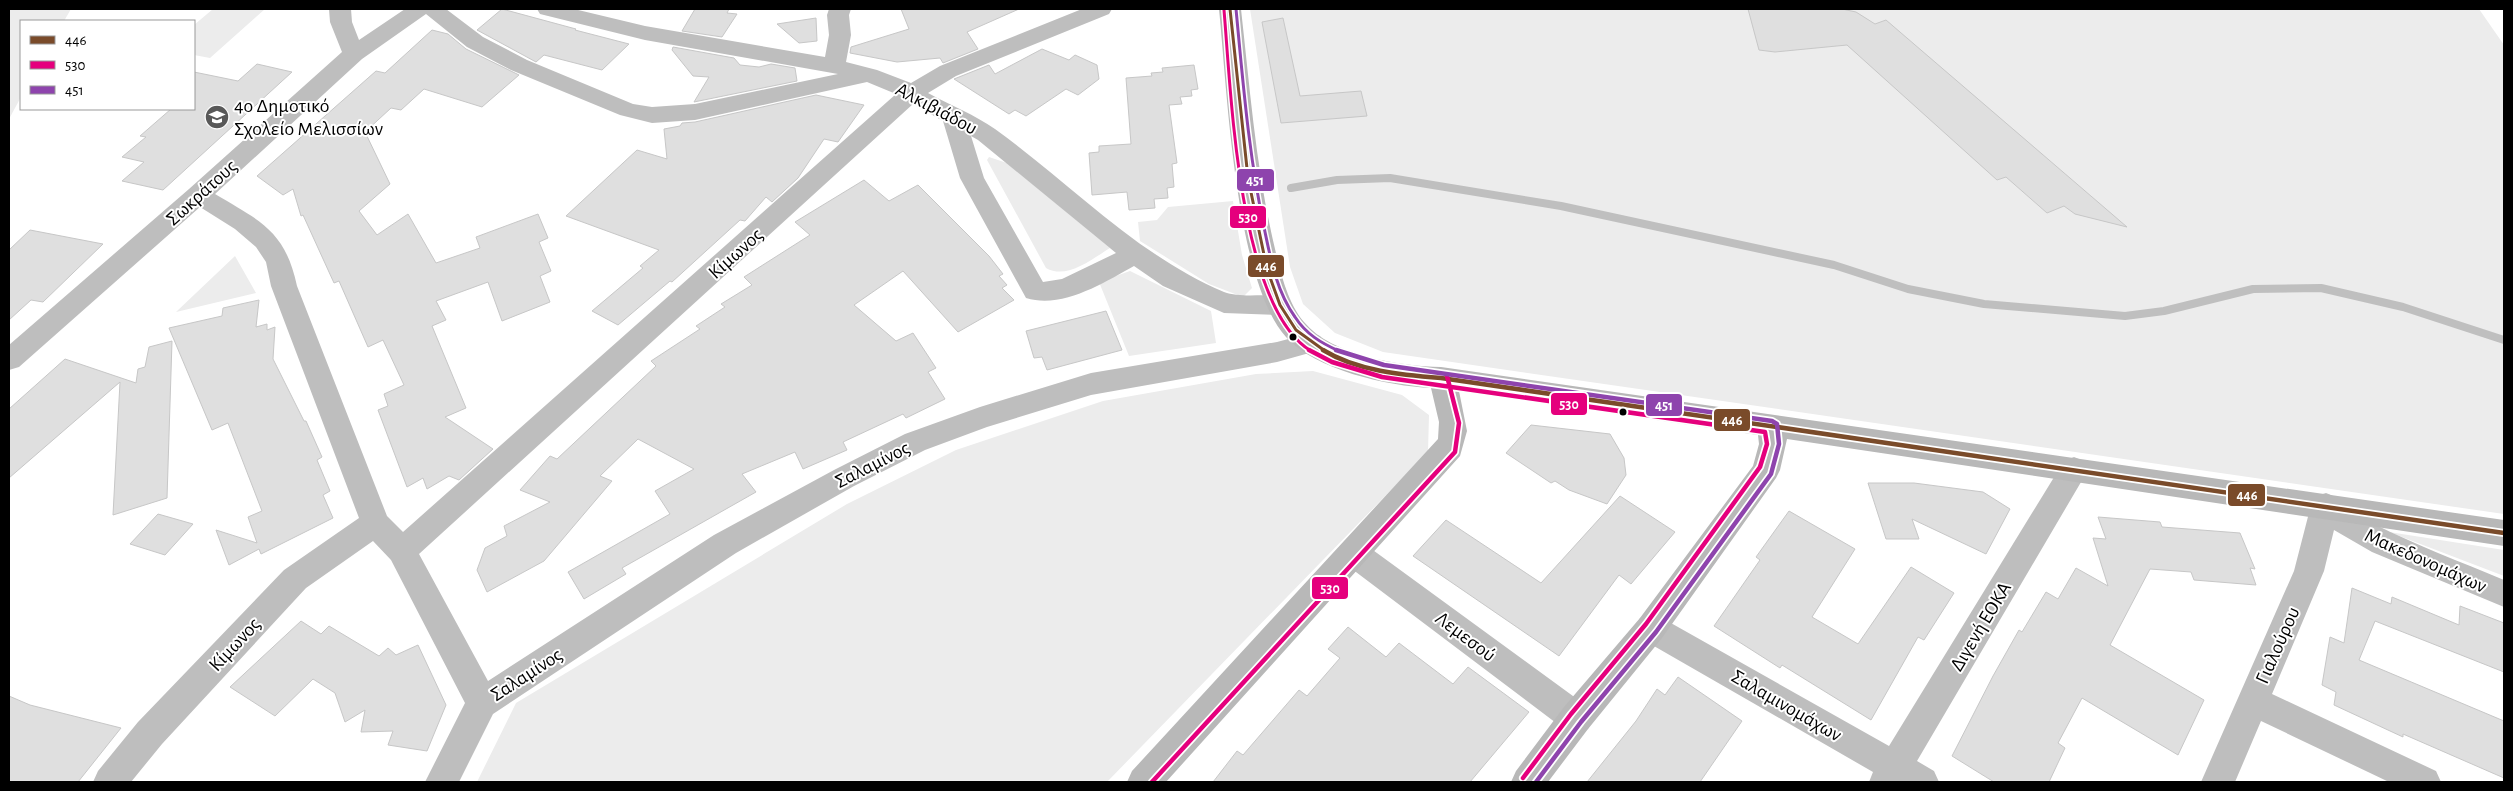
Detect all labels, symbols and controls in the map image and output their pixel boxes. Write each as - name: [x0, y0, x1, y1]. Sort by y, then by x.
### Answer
- legend: [20, 20, 195, 110]
- text: 446: [65, 33, 86, 48]
- text: 530: [65, 58, 85, 73]
- street label: Αλκιβιάδου: [892, 79, 981, 139]
- text: 451: [65, 83, 84, 98]
- place label: 4ο Δημοτικό Σχολείο Μελισσίων: [234, 96, 383, 139]
- school or university icon: 4ο Δημοτικό Σχολείο Μελισσίων: [204, 104, 230, 130]
- street label: Σωκράτους: [162, 156, 241, 229]
- line badge: 451: [1236, 168, 1275, 192]
- text: 451: [1246, 174, 1264, 188]
- line badge: 530: [1229, 205, 1267, 229]
- text: 530: [1238, 211, 1258, 225]
- street label: Κίμωνος: [705, 224, 767, 283]
- line badge: 446: [1247, 254, 1285, 278]
- text: 446: [1256, 260, 1277, 274]
- unlabelled marker: [1288, 332, 1298, 342]
- line badge: 530: [1550, 392, 1588, 416]
- line badge: 451: [1645, 393, 1683, 417]
- text: 530: [1559, 398, 1579, 412]
- text: 451: [1655, 399, 1673, 413]
- unlabelled marker: [1618, 407, 1628, 417]
- line badge: 446: [1713, 408, 1751, 432]
- text: 446: [1722, 414, 1743, 428]
- street label: Σαλαμίνος: [832, 438, 913, 492]
- line badge: 446: [2227, 483, 2266, 507]
- text: 446: [2237, 489, 2258, 503]
- street label: Μακεδονομάχων: [2362, 525, 2490, 597]
- line badge: 530: [1311, 576, 1349, 600]
- street label: Διγενή ΕΟΚΑ: [1947, 578, 2015, 675]
- text: 530: [1320, 582, 1340, 596]
- street label: Γιαλούρου: [2252, 604, 2304, 687]
- street label: Λεμεσού: [1432, 608, 1499, 666]
- street label: Κίμωνος: [205, 614, 264, 675]
- street label: Σαλαμίνος: [487, 644, 566, 705]
- street label: Σαλαμινομάχων: [1728, 666, 1845, 745]

